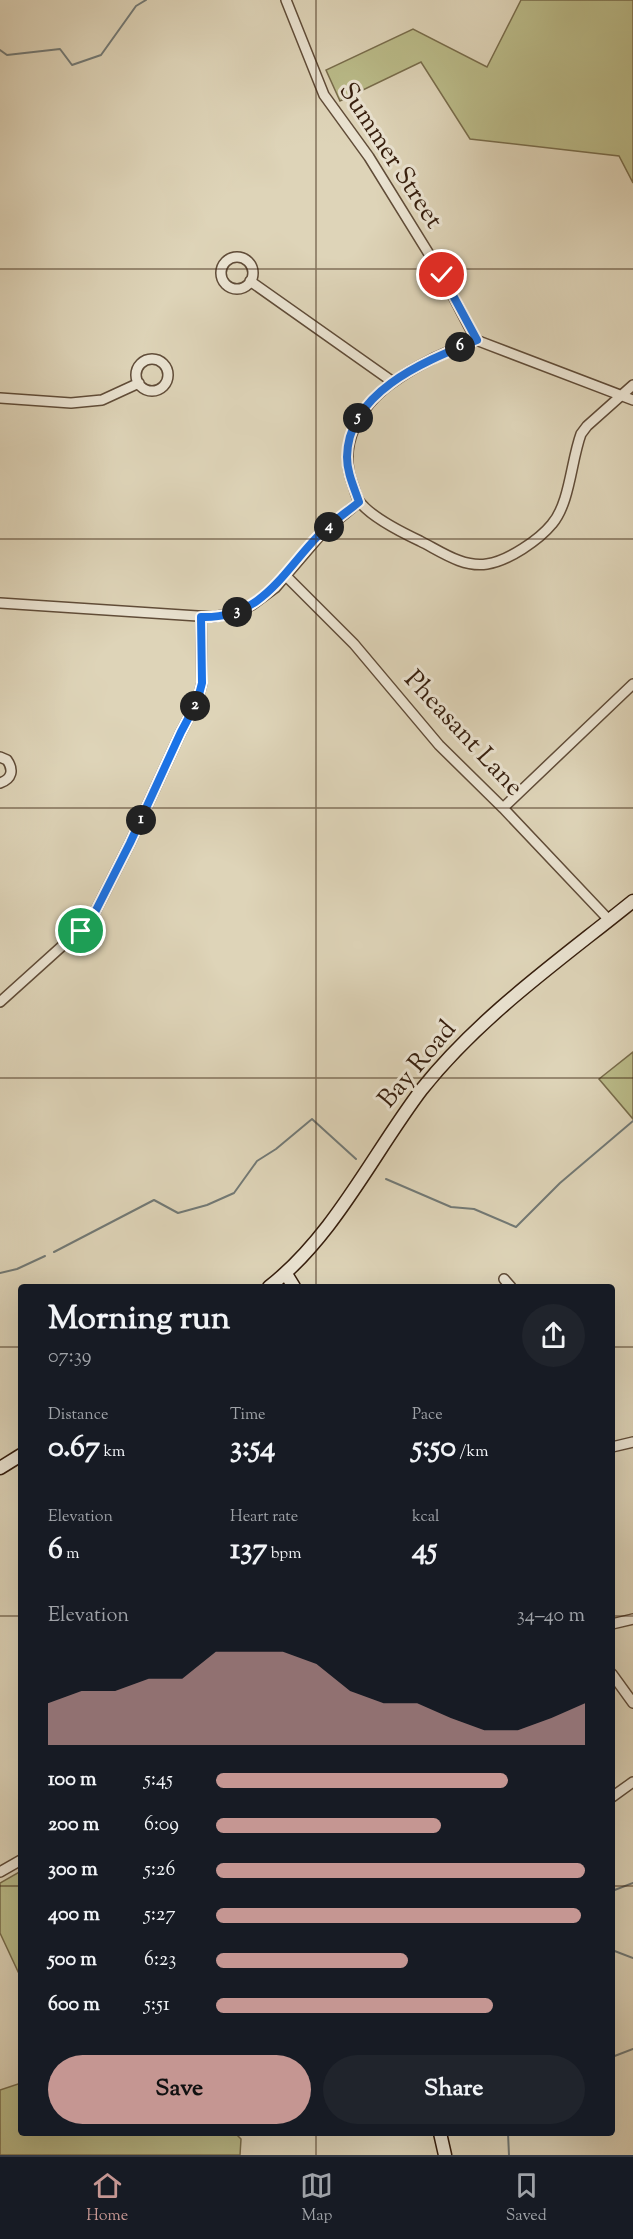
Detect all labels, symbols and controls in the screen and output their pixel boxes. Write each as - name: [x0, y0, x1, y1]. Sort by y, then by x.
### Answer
- street label: Summer Street: [329, 76, 451, 237]
- pin: [416, 249, 467, 300]
- icon: check: [425, 258, 458, 291]
- pin: 6: [445, 332, 475, 362]
- text: 6: [456, 335, 464, 358]
- pin: 5: [343, 403, 373, 433]
- text: 5: [355, 406, 361, 429]
- pin: 4: [314, 512, 344, 542]
- text: 4: [325, 515, 333, 538]
- pin: 3: [222, 597, 252, 627]
- text: 3: [234, 600, 240, 623]
- street label: Pheasant Lane: [395, 663, 531, 805]
- pin: 2: [180, 691, 210, 721]
- text: 2: [191, 694, 199, 717]
- pin: 1: [126, 805, 156, 835]
- text: 1: [138, 808, 144, 831]
- pin: [55, 905, 106, 956]
- icon: arrive: [64, 914, 97, 947]
- street label: Bay Road: [370, 1013, 466, 1117]
- text: Morning run: [48, 1296, 230, 1344]
- button: share: [522, 1304, 585, 1367]
- text: 07:39: [48, 1343, 91, 1372]
- text: Distance: [48, 1404, 108, 1427]
- text: Time: [230, 1404, 266, 1427]
- text: Pace: [412, 1404, 443, 1427]
- text: 0.67: [48, 1427, 100, 1470]
- text: 3:54: [230, 1427, 275, 1470]
- text: 5:50: [412, 1427, 456, 1470]
- text: km: [100, 1441, 125, 1464]
- text: /km: [456, 1441, 489, 1464]
- text: Elevation: [48, 1506, 113, 1529]
- text: Heart rate: [230, 1506, 298, 1529]
- text: kcal: [412, 1506, 440, 1529]
- text: 6: [48, 1529, 63, 1572]
- text: 137: [230, 1529, 267, 1572]
- text: 45: [412, 1529, 437, 1572]
- text: m: [63, 1543, 80, 1566]
- text: bpm: [267, 1543, 301, 1566]
- text: Elevation: [48, 1602, 129, 1631]
- text: 34–40 m: [517, 1602, 585, 1631]
- text: 100 m: [48, 1766, 97, 1795]
- text: 5:45: [144, 1766, 173, 1795]
- text: 200 m: [48, 1811, 99, 1840]
- text: 6:09: [144, 1811, 179, 1840]
- text: 300 m: [48, 1856, 98, 1885]
- text: 5:26: [144, 1856, 175, 1885]
- text: 400 m: [48, 1901, 100, 1930]
- text: 5:27: [144, 1901, 175, 1930]
- text: 500 m: [48, 1946, 97, 1975]
- text: 6:23: [144, 1946, 176, 1975]
- text: 600 m: [48, 1991, 100, 2020]
- text: 5:51: [144, 1991, 170, 2020]
- button: Save: [48, 2055, 311, 2124]
- button: Share: [323, 2055, 585, 2124]
- tab: Home: [86, 2169, 128, 2228]
- tab: Map: [300, 2169, 333, 2228]
- tab: Saved: [506, 2169, 547, 2228]

